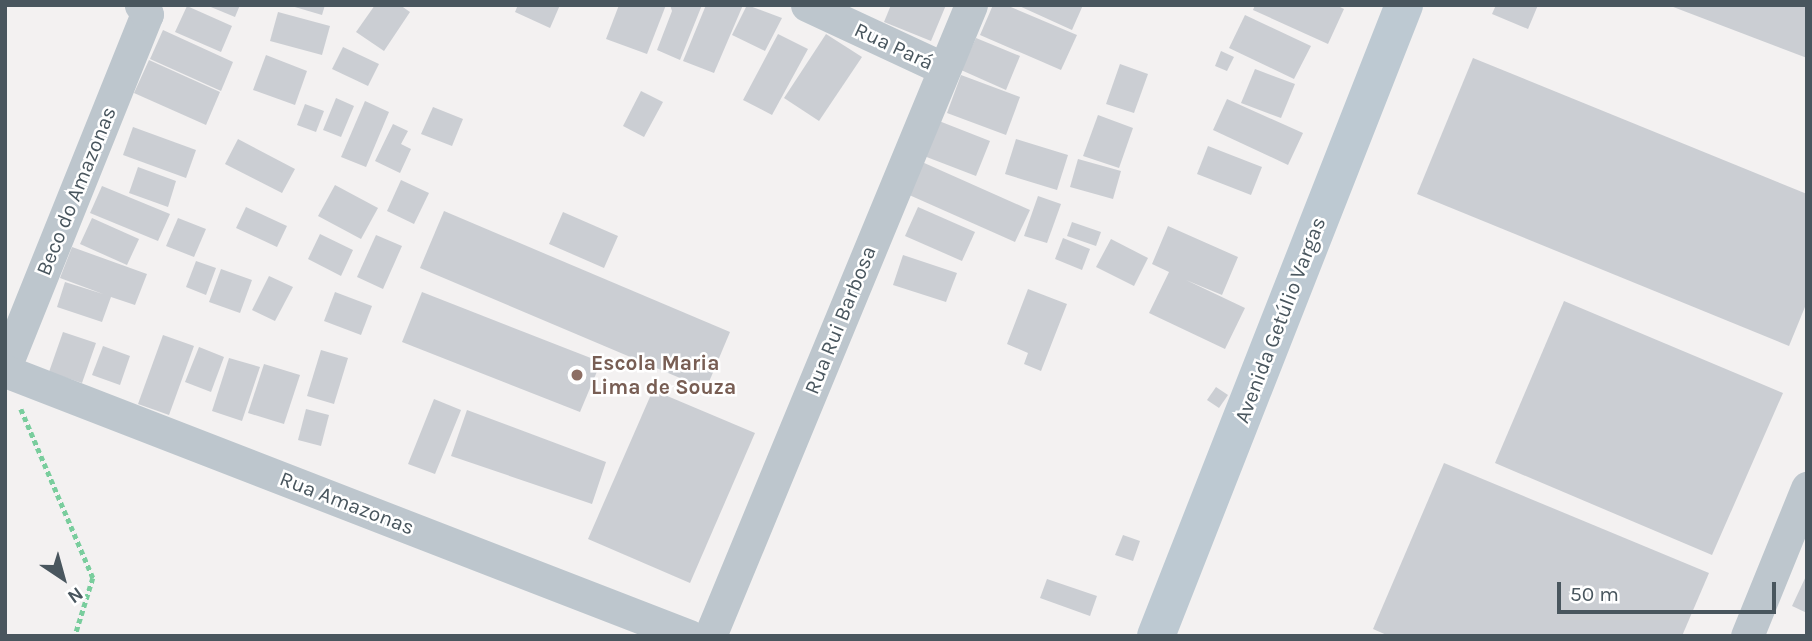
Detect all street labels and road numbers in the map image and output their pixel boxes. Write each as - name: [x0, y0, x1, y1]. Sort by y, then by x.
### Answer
- street label: Rua Pará: [850, 17, 938, 75]
- street label: Beco do Amazonas: [31, 103, 121, 279]
- street label: Avenida Getúlio Vargas: [1229, 213, 1331, 427]
- street label: Rua Rui Barbosa: [799, 242, 881, 398]
- street label: Rua Amazonas: [276, 466, 418, 540]

